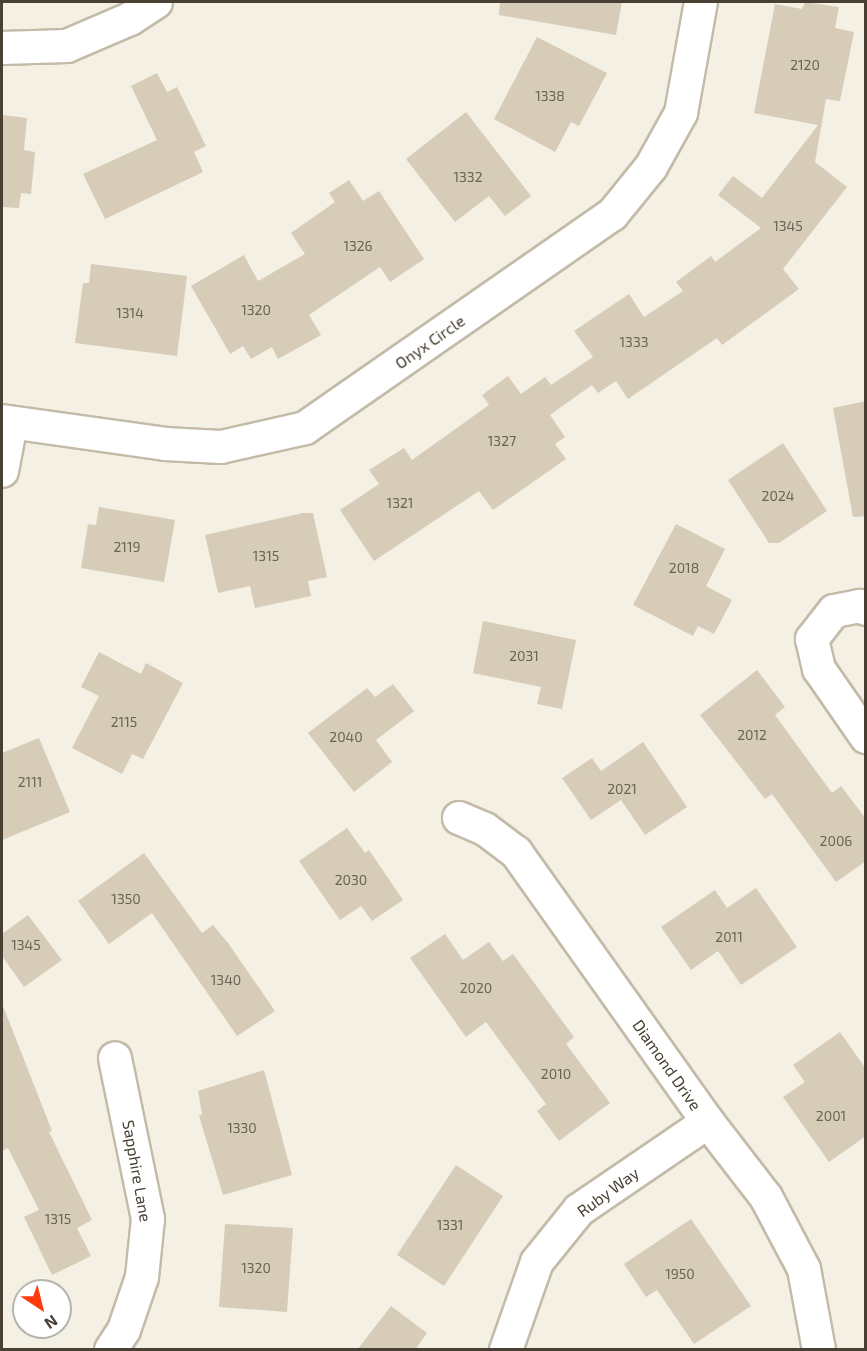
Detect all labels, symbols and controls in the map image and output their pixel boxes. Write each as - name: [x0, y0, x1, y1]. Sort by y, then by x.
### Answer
- house number: 2120: [790, 57, 820, 73]
- house number: 1338: [535, 88, 565, 104]
- house number: 1332: [453, 169, 483, 185]
- house number: 1345: [773, 218, 803, 234]
- house number: 1326: [343, 238, 373, 254]
- house number: 1320: [241, 302, 271, 318]
- house number: 1314: [116, 305, 144, 321]
- street label: Onyx Circle: [391, 311, 469, 373]
- house number: 1333: [620, 334, 648, 350]
- house number: 1327: [488, 433, 516, 449]
- house number: 2024: [762, 488, 794, 504]
- house number: 1321: [387, 495, 413, 511]
- house number: 2119: [113, 539, 141, 555]
- house number: 1315: [253, 548, 279, 564]
- house number: 2018: [669, 560, 699, 576]
- house number: 2031: [509, 648, 539, 664]
- house number: 2115: [111, 714, 137, 730]
- house number: 2012: [737, 727, 767, 743]
- house number: 2040: [329, 729, 363, 745]
- house number: 2111: [18, 774, 42, 790]
- house number: 2021: [607, 781, 637, 797]
- house number: 2006: [820, 833, 852, 849]
- house number: 2030: [335, 872, 367, 888]
- house number: 1350: [111, 891, 141, 907]
- house number: 2011: [715, 929, 743, 945]
- house number: 1345: [11, 937, 41, 953]
- house number: 1340: [211, 972, 241, 988]
- house number: 2020: [460, 980, 492, 996]
- street label: Diamond Drive: [629, 1016, 705, 1114]
- house number: 2010: [541, 1066, 571, 1082]
- house number: 2001: [816, 1108, 846, 1124]
- street label: Sapphire Lane: [119, 1119, 155, 1223]
- house number: 1330: [227, 1120, 257, 1136]
- street label: Ruby Way: [573, 1163, 643, 1221]
- house number: 1315: [45, 1211, 71, 1227]
- house number: 1331: [437, 1217, 463, 1233]
- house number: 1320: [241, 1260, 271, 1276]
- house number: 1950: [665, 1266, 695, 1282]
- north arrow: [12, 1279, 72, 1339]
- text: N: [41, 1311, 62, 1334]

